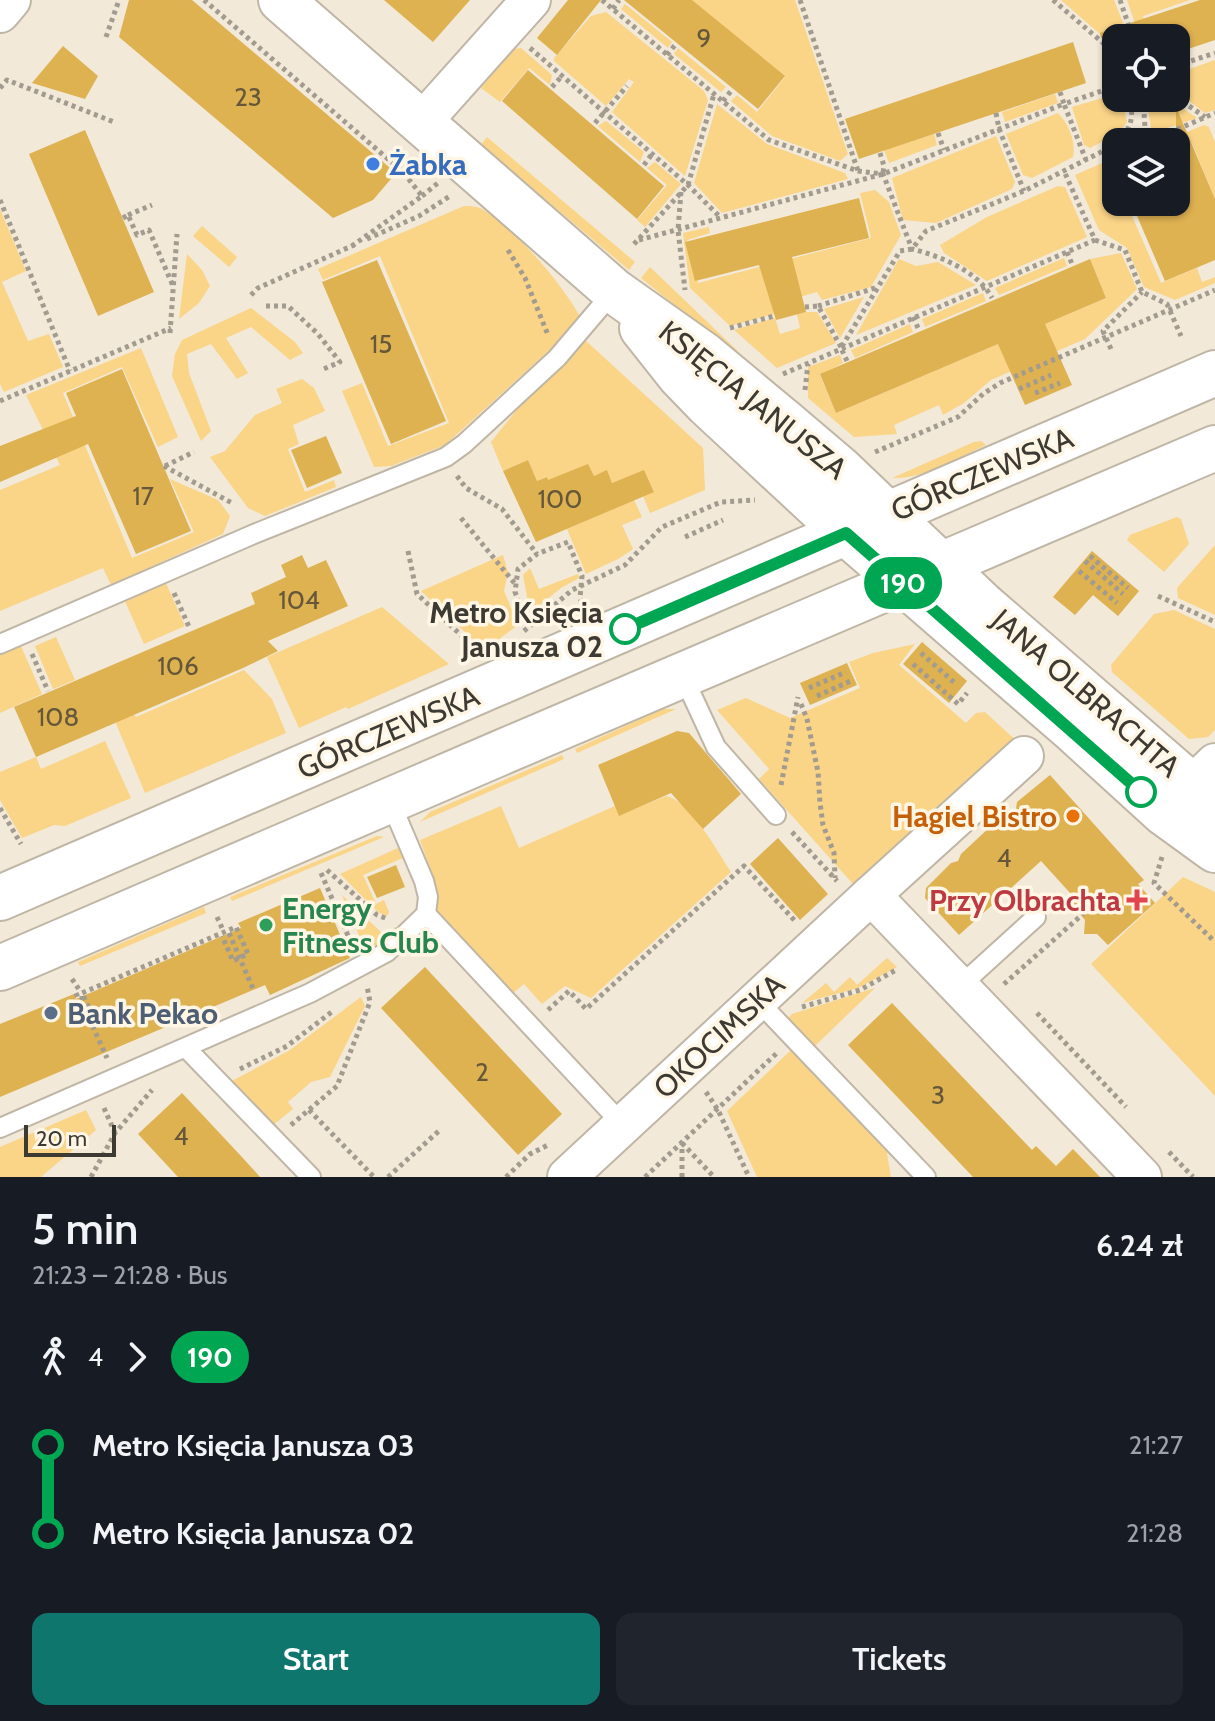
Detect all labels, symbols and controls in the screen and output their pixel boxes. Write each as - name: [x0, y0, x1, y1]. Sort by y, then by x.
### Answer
- house number: 9: [697, 22, 711, 54]
- map controls: [1102, 24, 1190, 216]
- button: locate: [1102, 24, 1190, 112]
- house number: 23: [234, 81, 262, 113]
- button: layers: [1102, 128, 1190, 216]
- place label: Żabka: [389, 146, 467, 183]
- marker: Żabka: [364, 155, 382, 173]
- street label: KSIĘCIA JANUSZA: [651, 313, 855, 488]
- house number: 15: [370, 328, 392, 360]
- street label: GÓRCZEWSKA: [885, 419, 1079, 529]
- house number: 17: [132, 480, 154, 512]
- house number: 100: [538, 483, 582, 515]
- line badge: 190: [857, 557, 949, 609]
- text: 190: [880, 566, 926, 600]
- house number: 104: [278, 584, 320, 616]
- place label: Metro Księcia Janusza 02: [429, 594, 603, 665]
- street label: JANA OLBRACHTA: [984, 601, 1188, 785]
- marker: Metro Księcia Janusza 02: [610, 614, 640, 644]
- house number: 106: [157, 650, 199, 682]
- street label: GÓRCZEWSKA: [291, 677, 485, 787]
- house number: 108: [37, 701, 79, 733]
- unlabelled marker: [1126, 777, 1156, 807]
- place label: Hagiel Bistro: [892, 798, 1057, 835]
- marker: Hagiel Bistro: [1064, 807, 1082, 825]
- house number: 4: [996, 842, 1012, 874]
- place label: Przy Olbrachta: [929, 882, 1121, 919]
- place label: Energy Fitness Club: [282, 890, 439, 961]
- marker: Przy Olbrachta: [1128, 891, 1146, 909]
- marker: Energy Fitness Club: [257, 916, 275, 934]
- street label: OKOCIMSKA: [646, 966, 793, 1106]
- place label: Bank Pekao: [67, 995, 218, 1032]
- marker: Bank Pekao: [42, 1004, 60, 1022]
- house number: 2: [475, 1056, 489, 1088]
- house number: 3: [931, 1079, 945, 1111]
- house number: 4: [173, 1120, 189, 1152]
- scale bar: [24, 1121, 116, 1157]
- text: 20 m: [36, 1125, 87, 1152]
- text: 5 min: [32, 1202, 138, 1255]
- text: 6.24 zł: [1096, 1227, 1183, 1264]
- text: 21:23 – 21:28 · Bus: [32, 1259, 228, 1291]
- icon: walk: [32, 1335, 76, 1379]
- icon: forward: [115, 1335, 159, 1379]
- text: 190: [187, 1340, 233, 1374]
- text: 4: [88, 1341, 103, 1373]
- text: Metro Księcia Janusza 03: [92, 1427, 415, 1464]
- text: 21:27: [1129, 1429, 1183, 1461]
- text: Metro Księcia Janusza 02: [92, 1515, 414, 1552]
- text: 21:28: [1126, 1517, 1183, 1549]
- button: Start: [32, 1613, 600, 1705]
- button: Tickets: [616, 1613, 1183, 1705]

